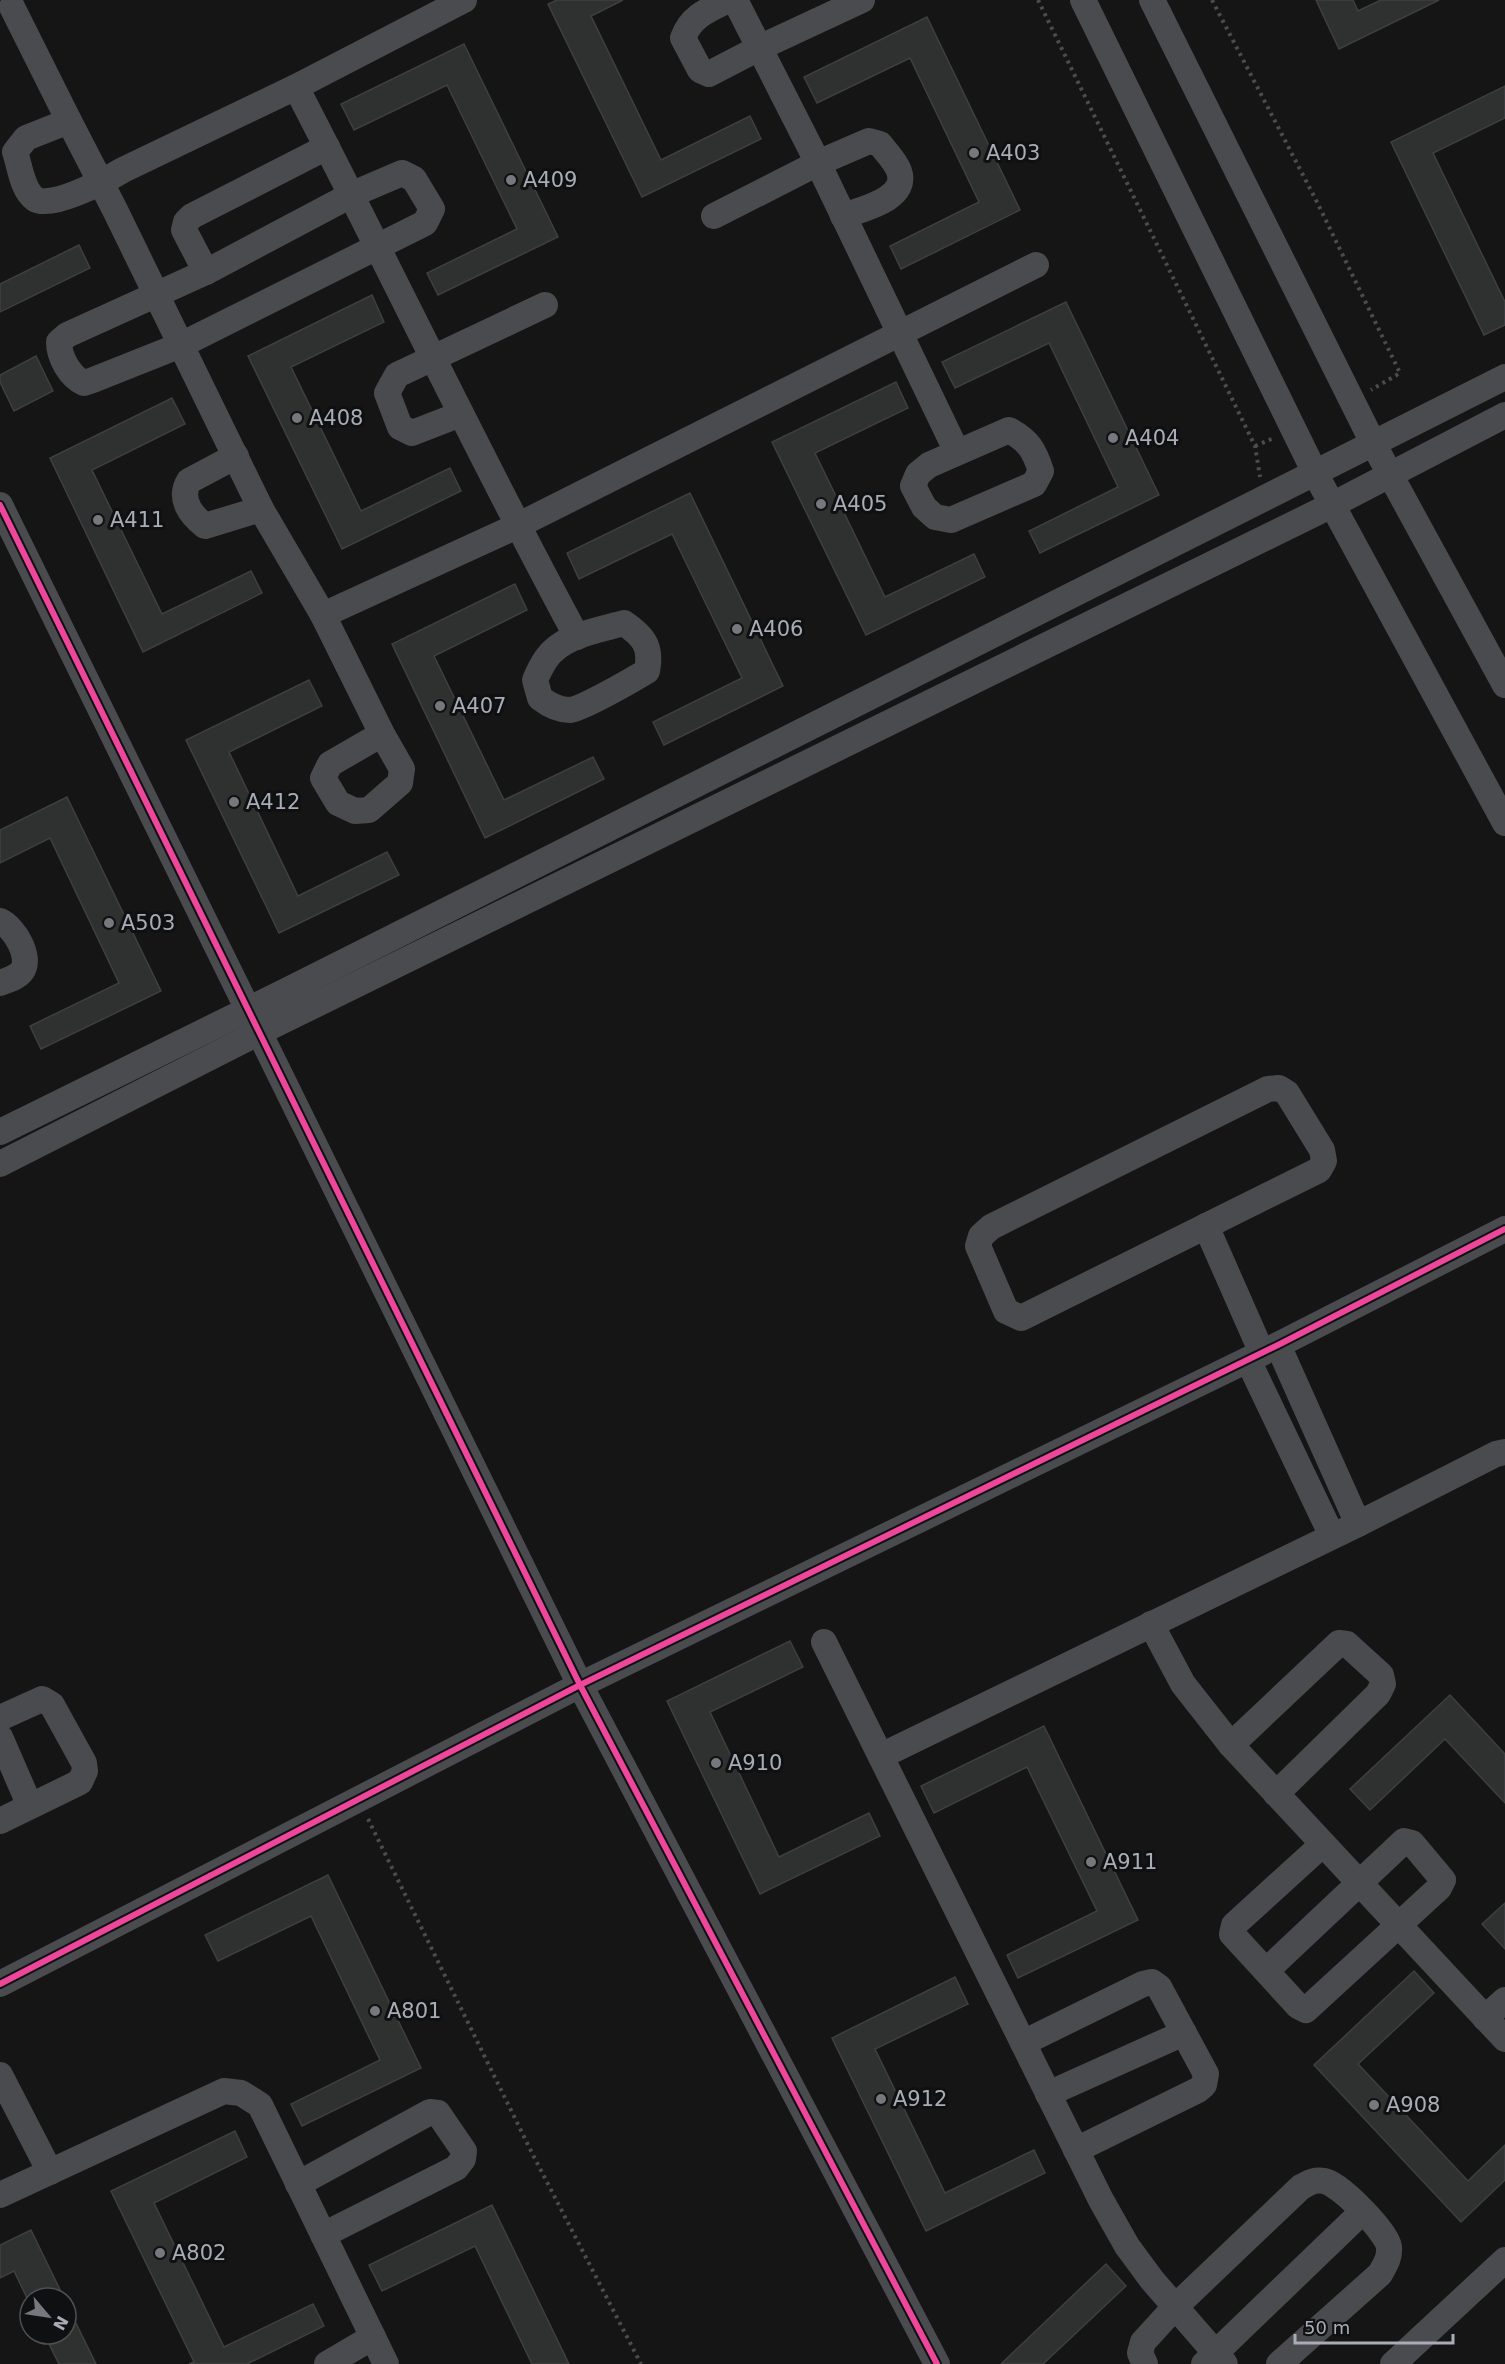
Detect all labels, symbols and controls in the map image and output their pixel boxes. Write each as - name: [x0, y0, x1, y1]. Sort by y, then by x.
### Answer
- place label: A403: [986, 141, 1040, 165]
- marker: A403: [967, 146, 981, 160]
- place label: A409: [523, 168, 577, 192]
- marker: A409: [504, 173, 518, 187]
- place label: A408: [309, 406, 363, 430]
- marker: A408: [290, 411, 304, 425]
- place label: A404: [1125, 426, 1179, 450]
- marker: A404: [1106, 431, 1120, 445]
- place label: A405: [833, 492, 887, 516]
- marker: A405: [814, 497, 828, 511]
- place label: A411: [110, 508, 164, 532]
- marker: A411: [91, 513, 105, 527]
- place label: A406: [749, 617, 803, 641]
- marker: A406: [730, 622, 744, 636]
- place label: A407: [452, 694, 506, 718]
- marker: A407: [433, 699, 447, 713]
- place label: A412: [246, 790, 300, 814]
- marker: A412: [227, 795, 241, 809]
- place label: A503: [121, 911, 175, 935]
- marker: A503: [102, 916, 116, 930]
- place label: A910: [728, 1751, 782, 1775]
- marker: A910: [709, 1756, 723, 1770]
- place label: A911: [1103, 1850, 1157, 1874]
- marker: A911: [1084, 1855, 1098, 1869]
- place label: A801: [387, 1999, 441, 2023]
- marker: A801: [368, 2004, 382, 2018]
- place label: A912: [893, 2087, 947, 2111]
- marker: A912: [874, 2092, 888, 2106]
- place label: A908: [1386, 2093, 1440, 2117]
- marker: A908: [1367, 2098, 1381, 2112]
- place label: A802: [172, 2241, 226, 2265]
- marker: A802: [153, 2246, 167, 2260]
- north arrow: [18, 2286, 78, 2346]
- scale bar: [1295, 2307, 1452, 2345]
- text: N: [49, 2313, 72, 2333]
- text: 50 m: [1304, 2317, 1350, 2338]

